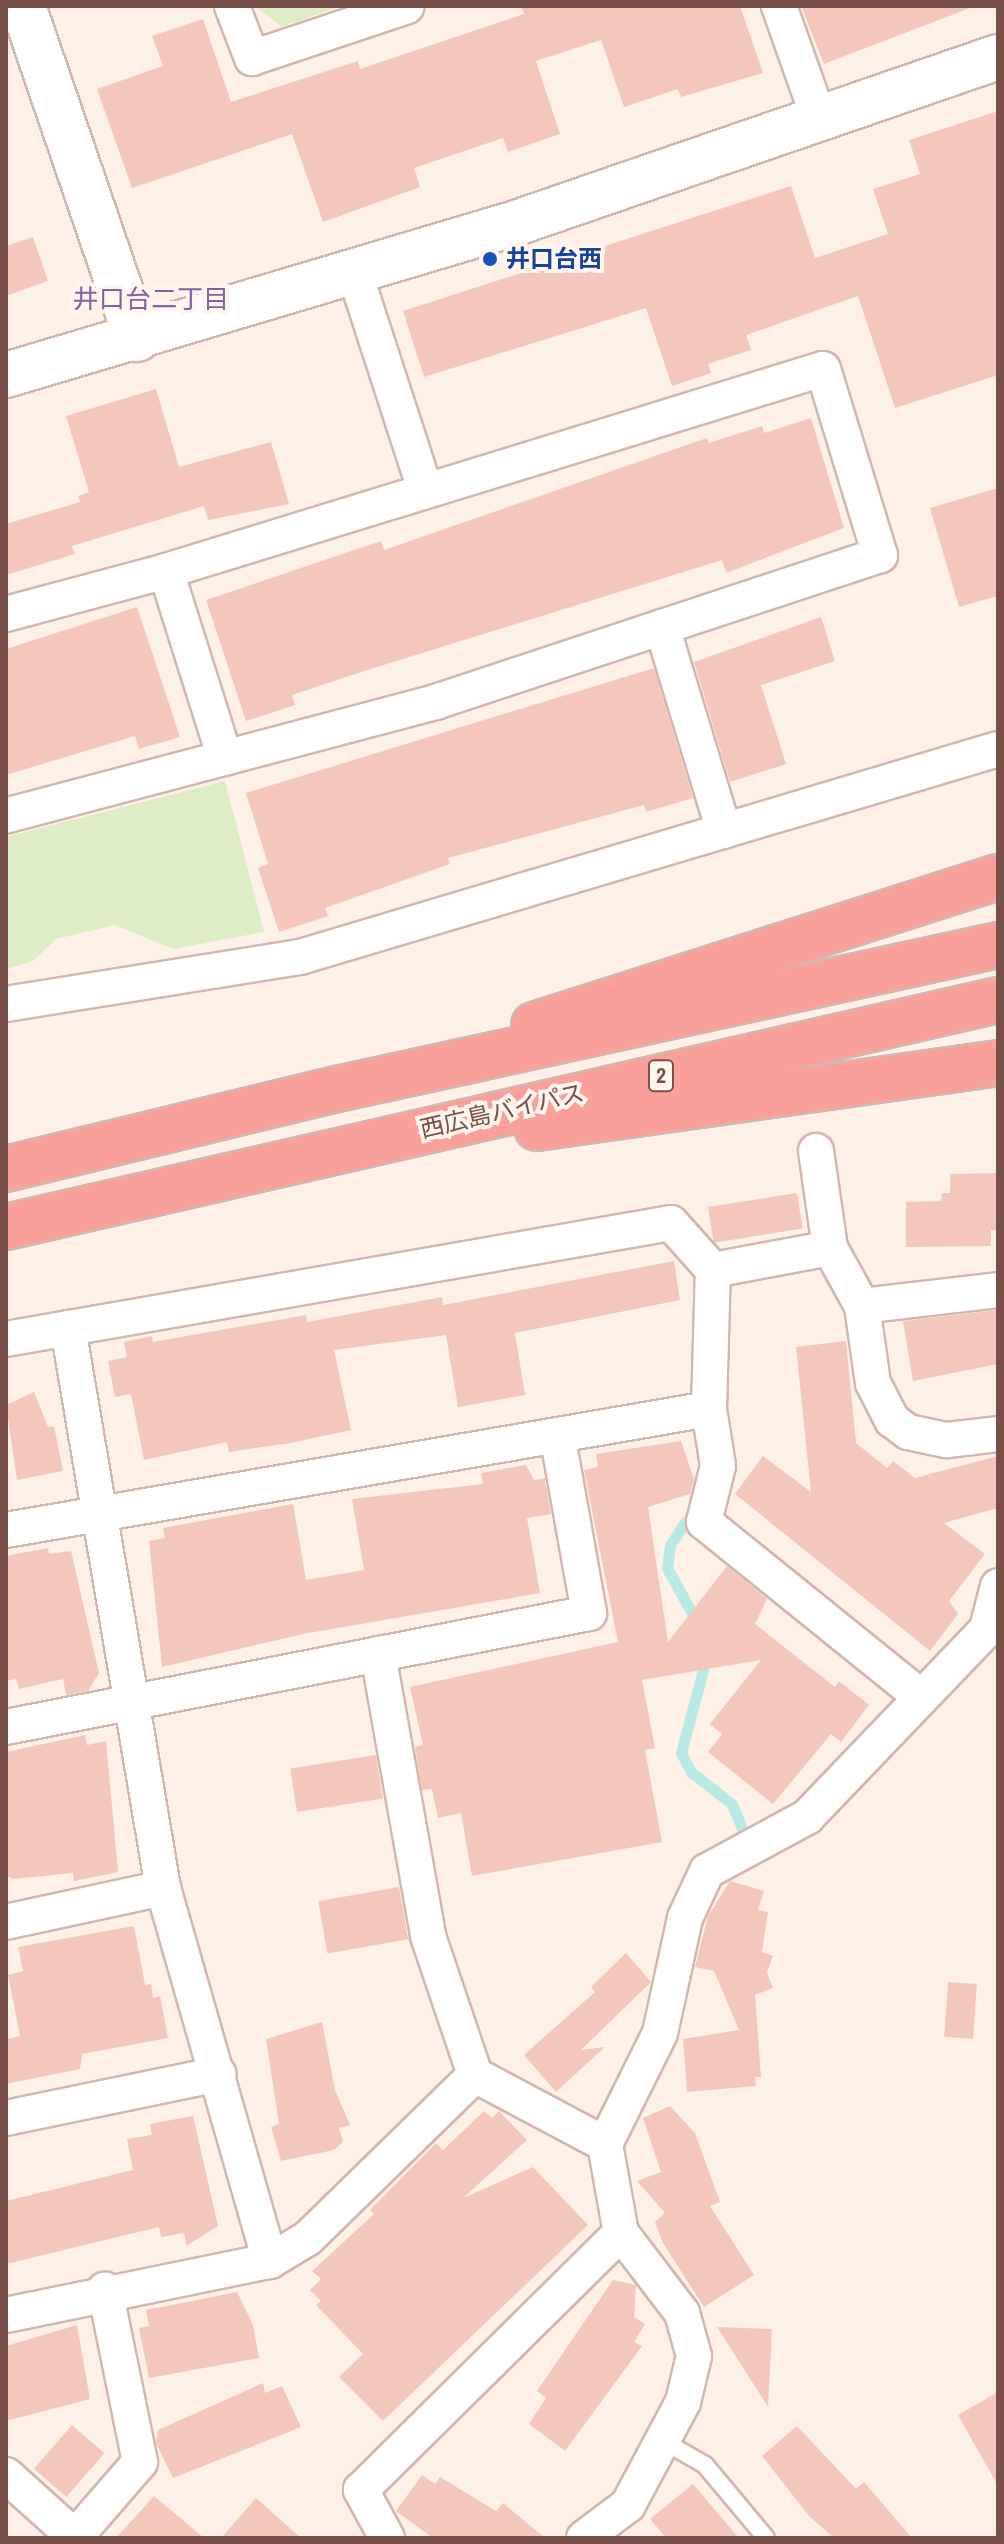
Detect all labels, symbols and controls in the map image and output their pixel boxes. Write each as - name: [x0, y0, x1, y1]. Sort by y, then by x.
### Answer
- place label: 井口台西: [506, 245, 602, 273]
- marker: 井口台西: [481, 250, 499, 268]
- district label: 井口台二丁目: [73, 283, 229, 315]
- road number: 2: [647, 1058, 675, 1094]
- street label: 西広島バイパス: [417, 1078, 587, 1144]

